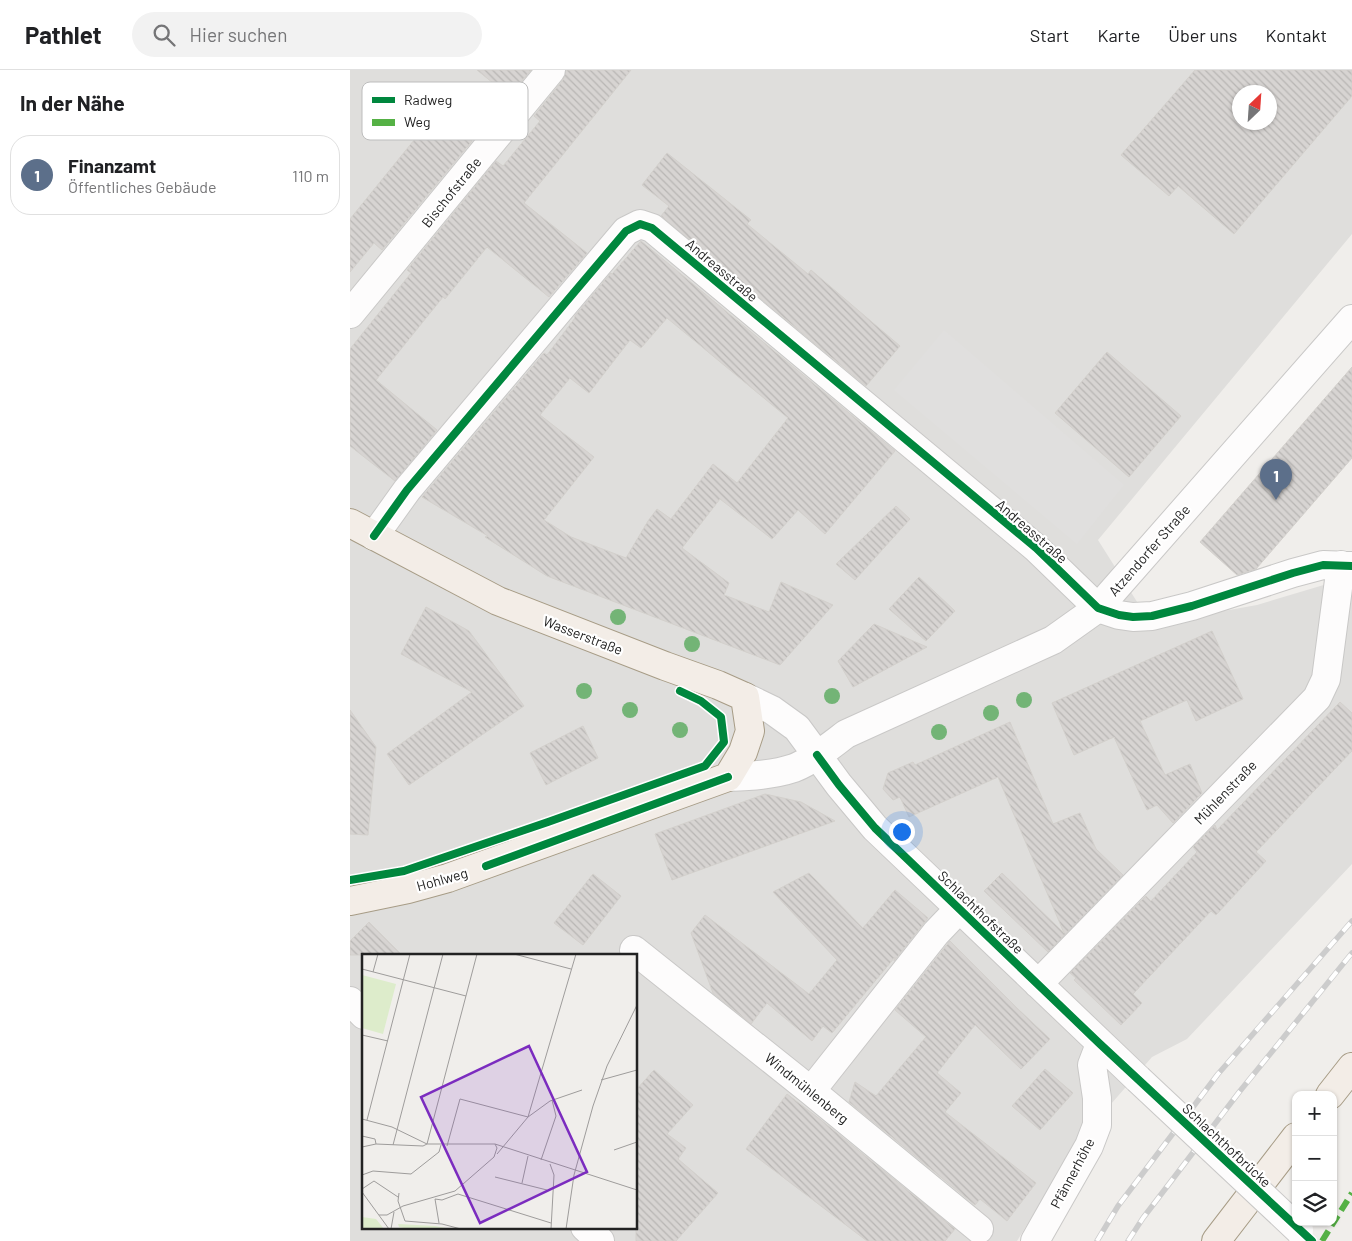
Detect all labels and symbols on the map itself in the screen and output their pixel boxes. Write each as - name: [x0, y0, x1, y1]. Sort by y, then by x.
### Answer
- legend: [362, 82, 528, 140]
- north arrow: [1232, 85, 1277, 130]
- text: Radweg: [404, 91, 452, 108]
- text: Weg: [404, 113, 431, 130]
- street label: Bischofstraße: [418, 153, 484, 231]
- street label: Andreasstraße: [682, 235, 762, 305]
- pin: 1: [1260, 459, 1292, 500]
- street label: Andreasstraße: [993, 495, 1071, 567]
- street label: Atzendorfer Straße: [1105, 501, 1193, 599]
- street label: Wasserstraße: [541, 612, 625, 658]
- street label: Mühlenstraße: [1190, 756, 1260, 828]
- your location: [889, 819, 915, 845]
- street label: Hohlweg: [414, 864, 470, 894]
- street label: Schlachthofstraße: [935, 867, 1027, 957]
- inset map: [362, 954, 638, 1228]
- street label: Windmühlenberg: [762, 1049, 852, 1127]
- street label: Schlachthofbrücke: [1179, 1100, 1275, 1190]
- street label: Pfännerhöhe: [1046, 1135, 1098, 1211]

